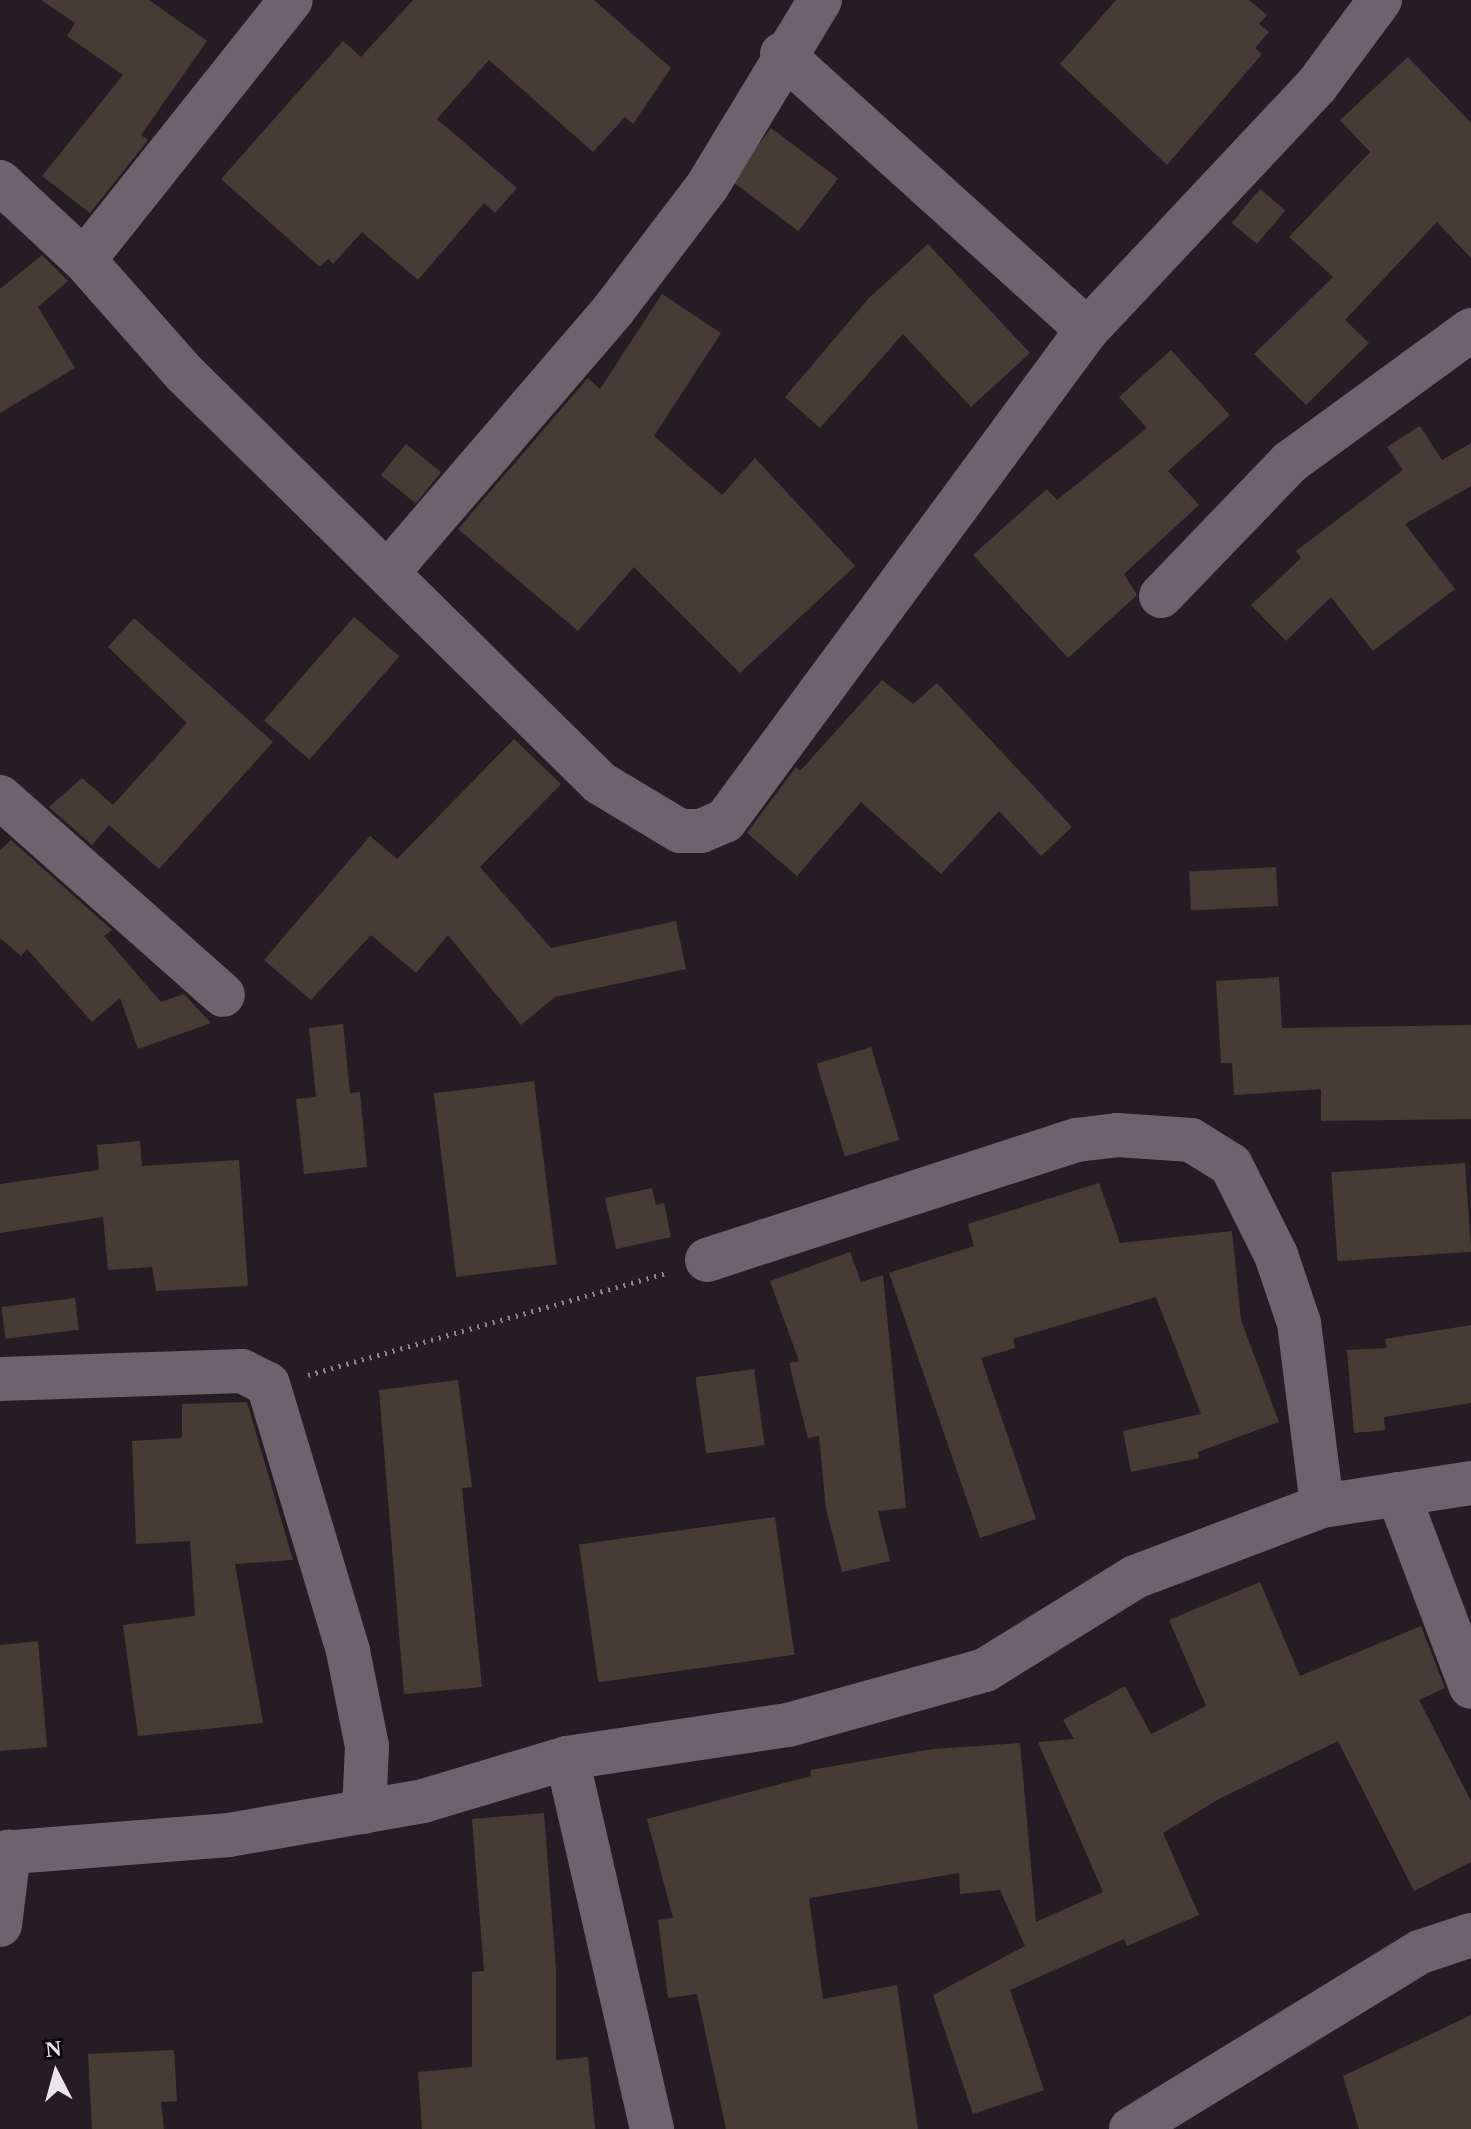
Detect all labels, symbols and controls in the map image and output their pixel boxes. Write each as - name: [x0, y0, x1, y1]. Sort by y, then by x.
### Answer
- north arrow: [16, 2033, 96, 2113]
- text: N: [44, 2035, 63, 2062]

